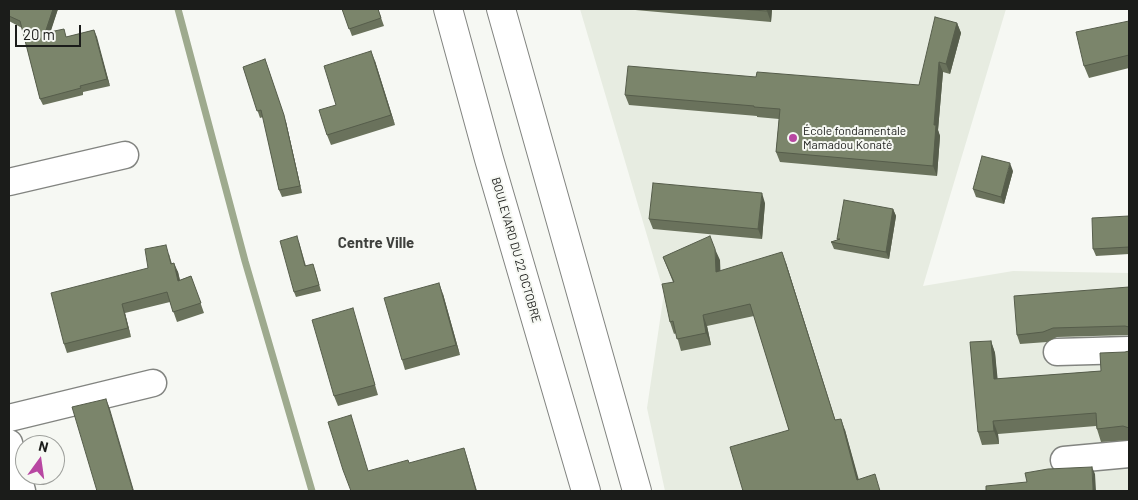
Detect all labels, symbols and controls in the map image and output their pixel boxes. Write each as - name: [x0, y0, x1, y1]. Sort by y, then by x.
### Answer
- scale bar: [18, 15, 84, 47]
- text: 20 m: [23, 25, 55, 43]
- place label: École fondamentale Mamadou Konaté: [803, 124, 906, 152]
- marker: École fondamentale Mamadou Konaté: [787, 132, 799, 144]
- street label: BOULEVARD DU 22 OCTOBRE: [488, 176, 544, 324]
- district label: Centre Ville: [338, 234, 414, 252]
- north arrow: [15, 435, 65, 485]
- text: N: [37, 437, 50, 455]

